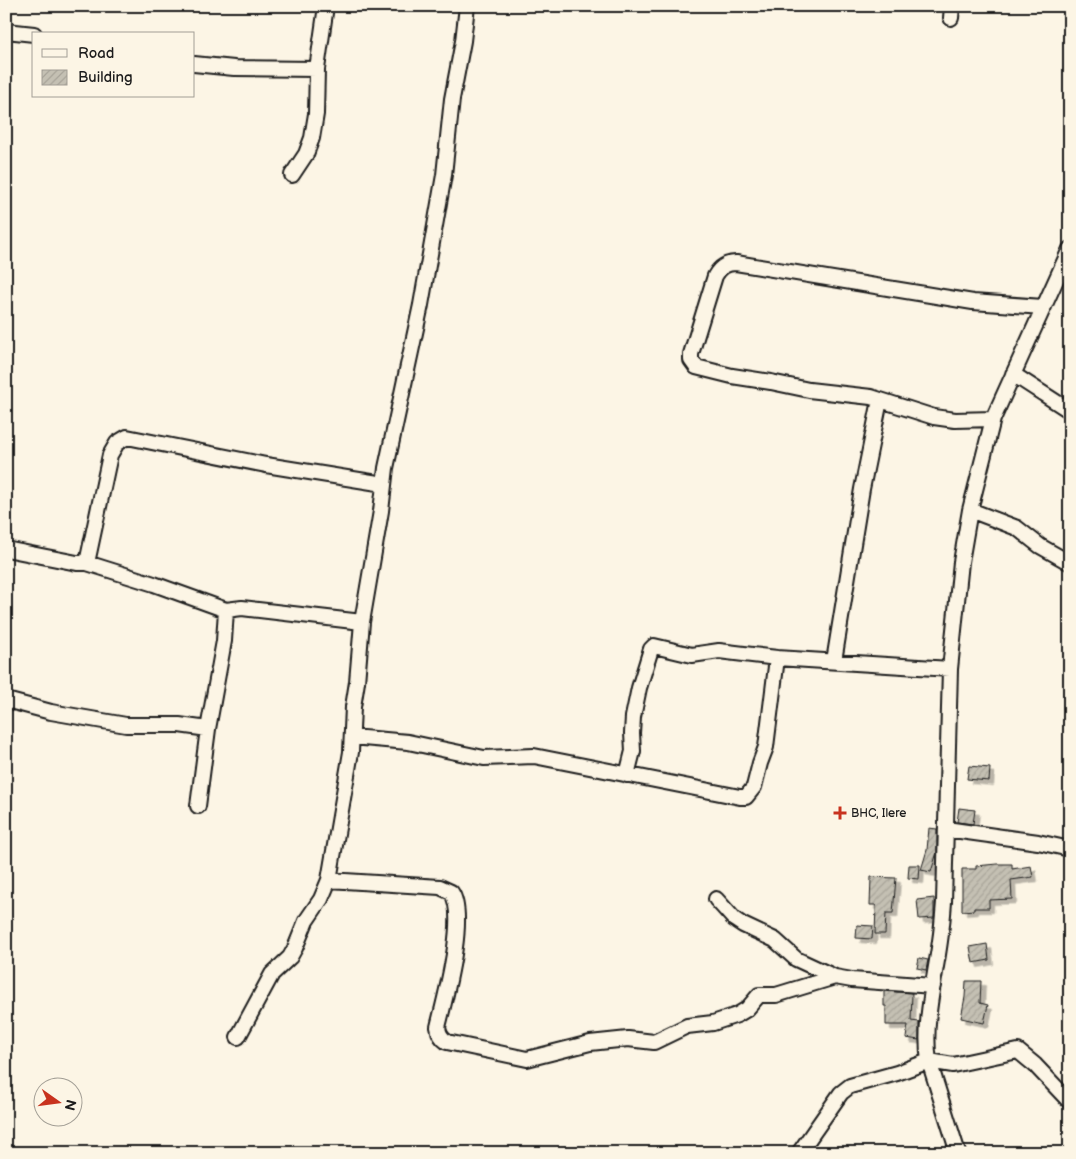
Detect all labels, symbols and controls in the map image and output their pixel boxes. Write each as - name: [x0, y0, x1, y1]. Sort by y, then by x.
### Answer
- legend: [32, 32, 195, 98]
- text: Road: [78, 44, 114, 63]
- text: Building: [78, 68, 133, 87]
- marker: BHC, Ilere: [833, 806, 847, 820]
- place label: BHC, Ilere: [851, 806, 906, 821]
- north arrow: [32, 1076, 82, 1126]
- text: N: [61, 1098, 80, 1112]

